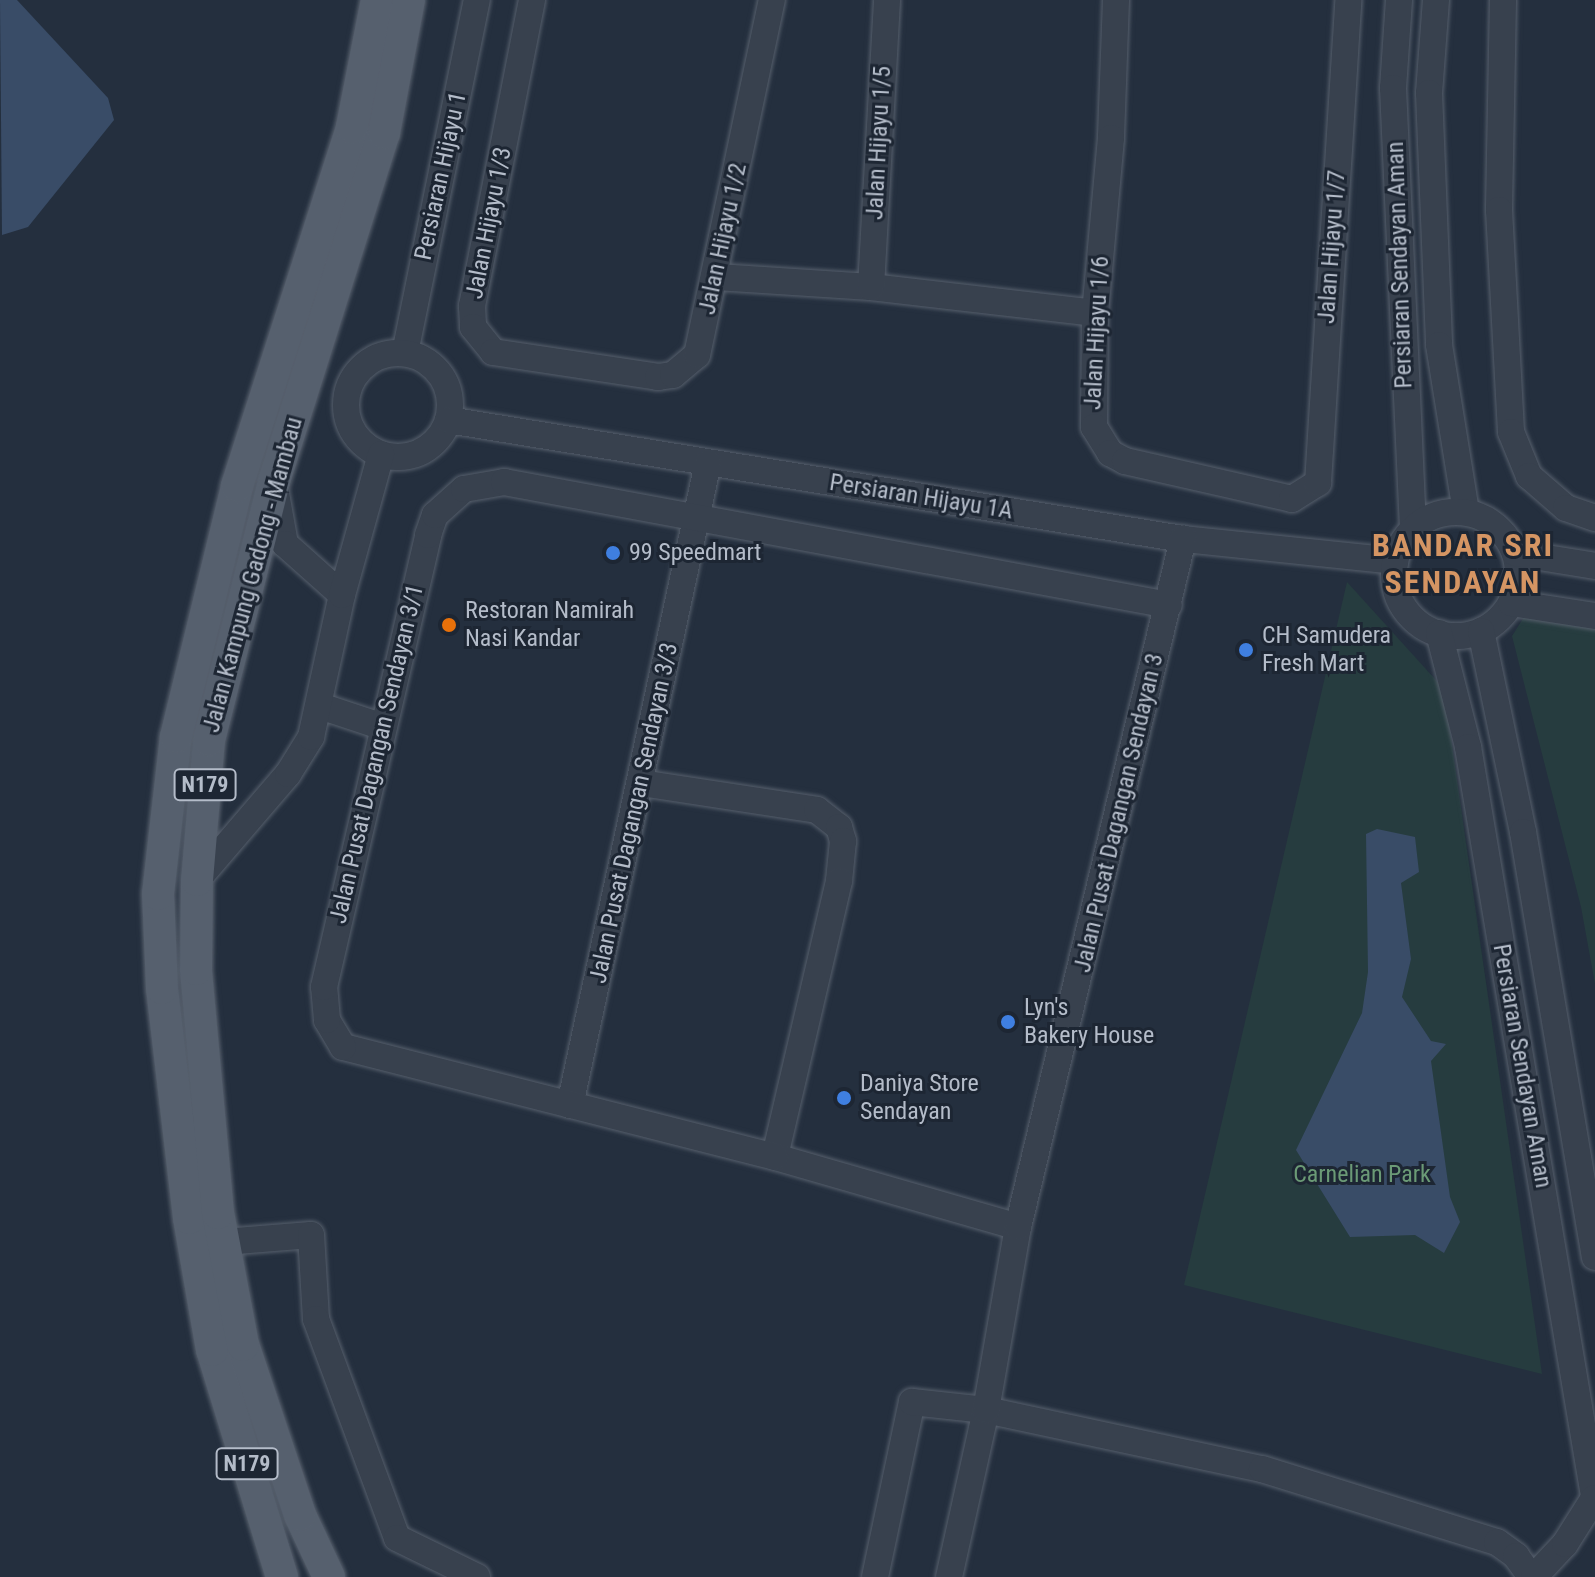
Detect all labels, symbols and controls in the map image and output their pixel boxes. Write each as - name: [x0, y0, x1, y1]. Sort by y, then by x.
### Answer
- street label: Jalan Hijayu 1/5: [861, 65, 897, 221]
- street label: Persiaran Hijayu 1: [409, 89, 473, 263]
- street label: Persiaran Sendayan Aman: [1381, 141, 1419, 389]
- street label: Jalan Hijayu 1/3: [460, 145, 518, 301]
- street label: Jalan Hijayu 1/2: [693, 161, 753, 317]
- street label: Jalan Hijayu 1/7: [1312, 169, 1352, 325]
- street label: Jalan Hijayu 1/6: [1079, 255, 1115, 411]
- street label: Jalan Kampung Gadong - Mambau: [197, 414, 309, 736]
- street label: Persiaran Hijayu 1A: [827, 468, 1015, 526]
- district label: BANDAR SRI SENDAYAN: [1372, 527, 1554, 602]
- place label: 99 Speedmart: [629, 539, 761, 567]
- marker: 99 Speedmart: [604, 544, 622, 562]
- street label: Jalan Pusat Dagangan Sendayan 3/1: [324, 582, 430, 926]
- place label: Restoran Namirah Nasi Kandar: [465, 597, 634, 653]
- marker: Restoran Namirah Nasi Kandar: [440, 616, 458, 634]
- place label: CH Samudera Fresh Mart: [1262, 622, 1391, 678]
- street label: Jalan Pusat Dagangan Sendayan 3/3: [584, 640, 684, 986]
- marker: CH Samudera Fresh Mart: [1237, 641, 1255, 659]
- street label: Jalan Pusat Dagangan Sendayan 3: [1068, 651, 1170, 975]
- road number: N179: [173, 767, 237, 803]
- street label: Persiaran Sendayan Aman: [1486, 942, 1558, 1190]
- place label: Lyn's Bakery House: [1024, 994, 1154, 1050]
- marker: Lyn's Bakery House: [999, 1013, 1017, 1031]
- place label: Daniya Store Sendayan: [860, 1070, 979, 1126]
- marker: Daniya Store Sendayan: [835, 1089, 853, 1107]
- park label: Carnelian Park: [1293, 1161, 1431, 1189]
- road number: N179: [215, 1446, 279, 1482]

